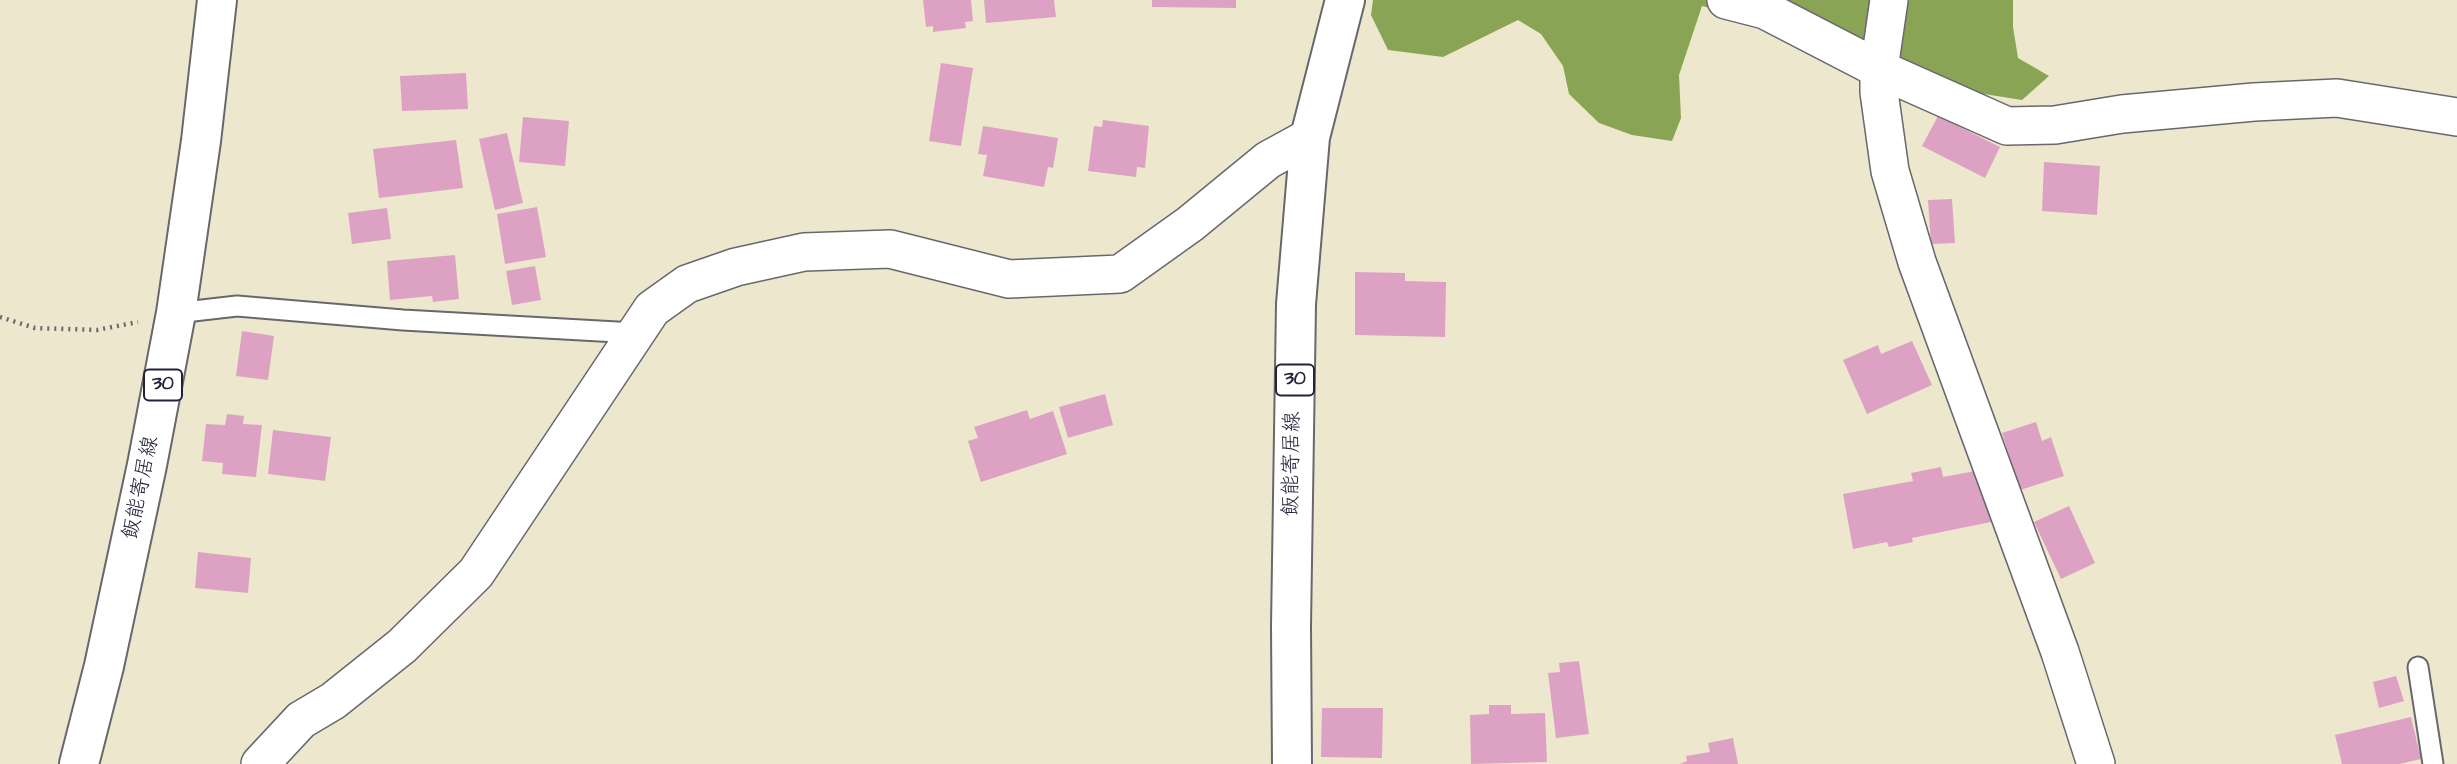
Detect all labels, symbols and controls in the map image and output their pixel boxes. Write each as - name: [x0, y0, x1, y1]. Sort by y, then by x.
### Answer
- road number: 30: [1276, 364, 1314, 396]
- road number: 30: [144, 370, 182, 400]
- street label: 飯能寄居線: [1279, 411, 1307, 517]
- street label: 飯能寄居線: [119, 434, 165, 542]

